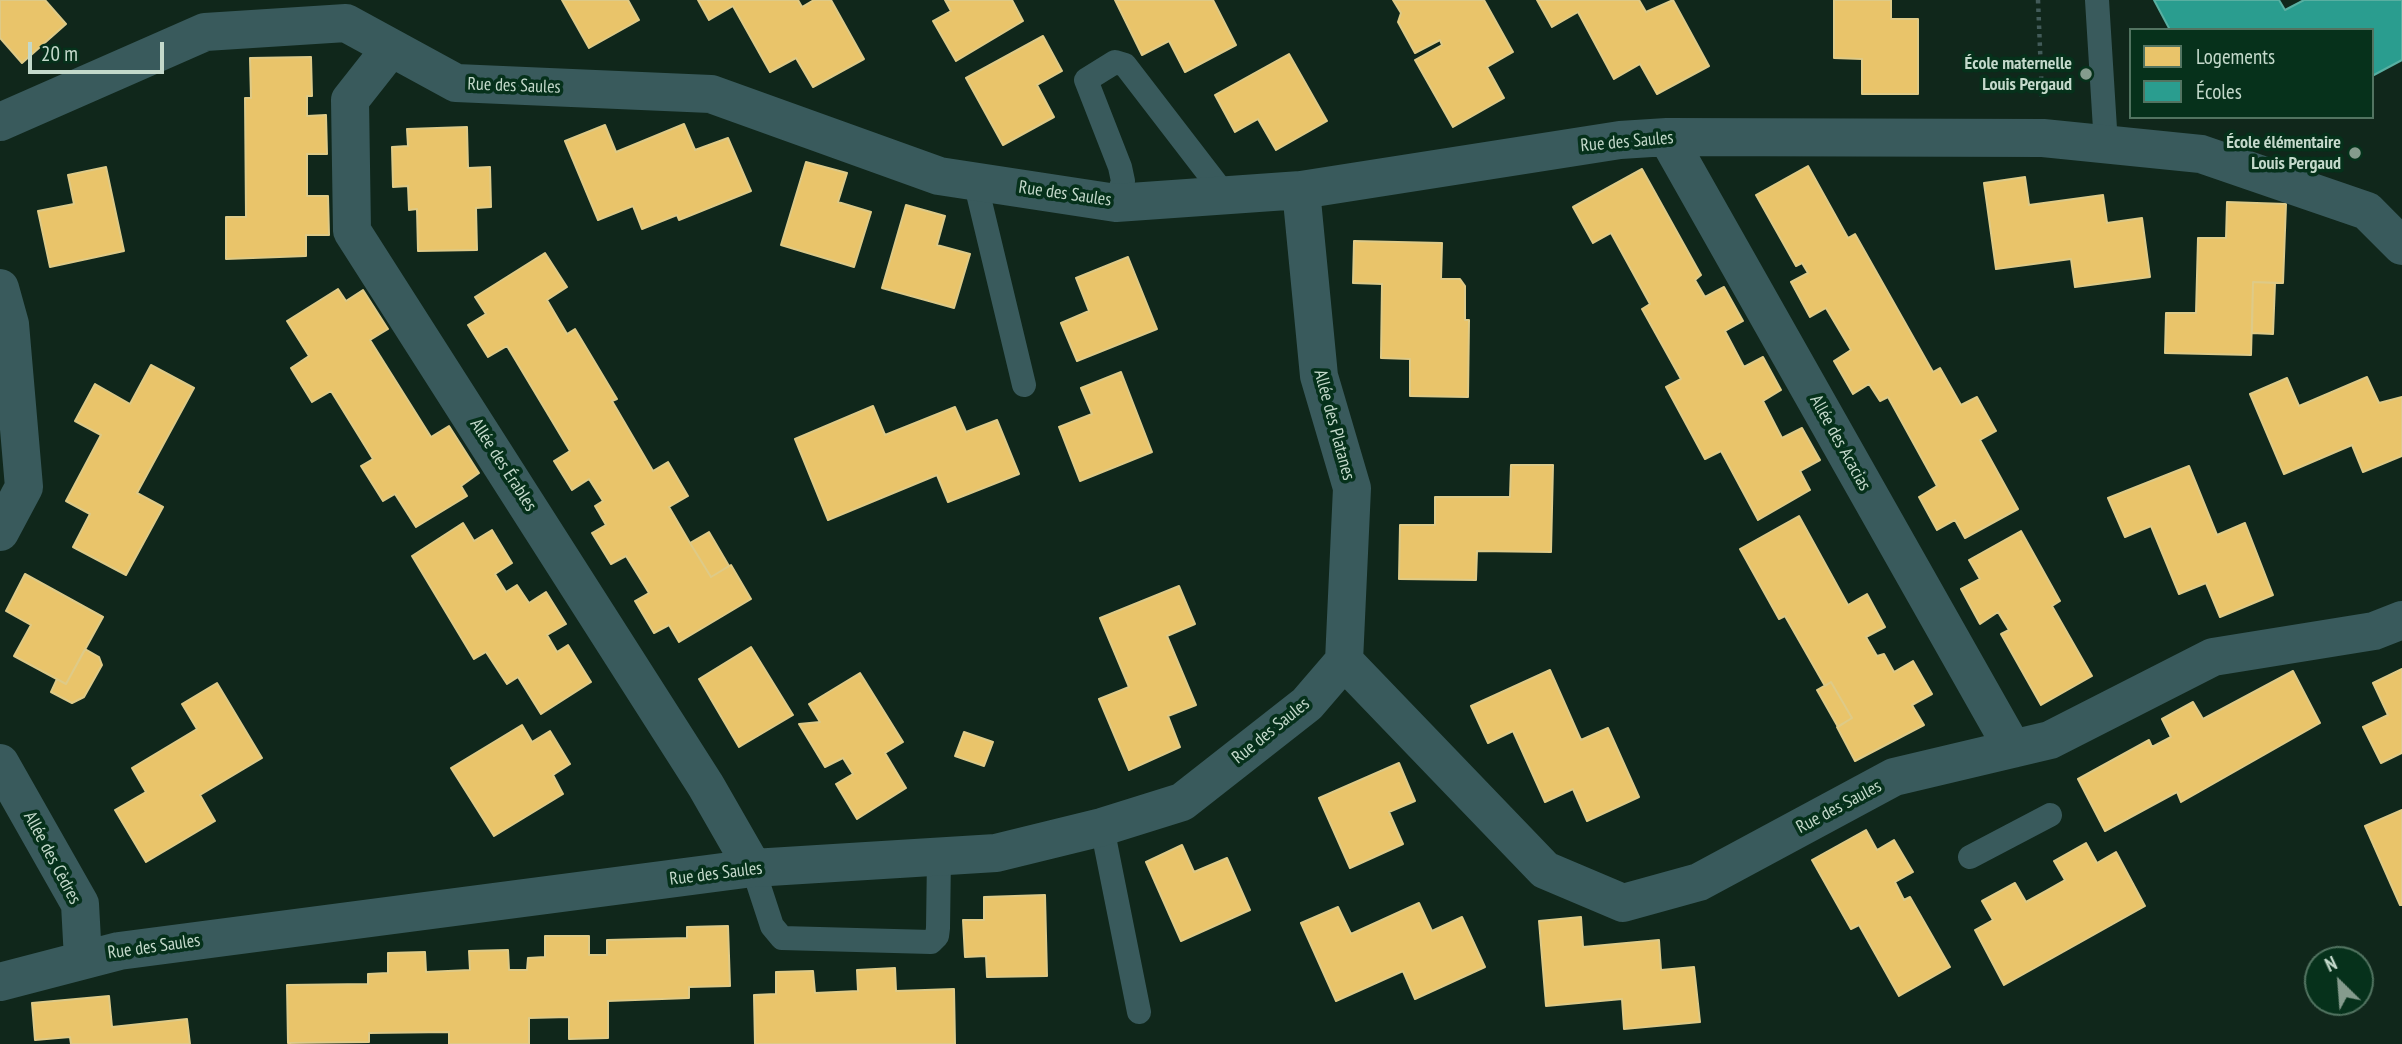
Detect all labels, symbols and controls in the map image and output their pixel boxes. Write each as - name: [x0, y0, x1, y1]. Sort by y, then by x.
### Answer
- scale bar: [32, 28, 168, 72]
- legend: [2129, 28, 2374, 119]
- text: 20 m: [41, 40, 78, 67]
- text: Logements: [2196, 43, 2275, 70]
- place label: École maternelle Louis Pergaud: [1965, 53, 2072, 96]
- marker: École maternelle Louis Pergaud: [2078, 66, 2094, 82]
- street label: Rue des Saules: [467, 74, 561, 98]
- text: Écoles: [2196, 78, 2242, 105]
- street label: Rue des Saules: [1580, 127, 1674, 157]
- place label: École élémentaire Louis Pergaud: [2226, 132, 2341, 174]
- marker: École élémentaire Louis Pergaud: [2347, 145, 2363, 161]
- street label: Rue des Saules: [1017, 177, 1113, 211]
- street label: Allée des Platanes: [1309, 367, 1359, 483]
- street label: Allée des Acacias: [1805, 391, 1875, 495]
- street label: Allée des Érables: [465, 415, 541, 515]
- street label: Rue des Saules: [1228, 693, 1314, 769]
- street label: Rue des Saules: [1793, 776, 1885, 838]
- street label: Allée des Cèdres: [19, 808, 85, 908]
- street label: Rue des Saules: [668, 858, 764, 890]
- street label: Rue des Saules: [106, 930, 202, 964]
- north arrow: [2304, 946, 2374, 1016]
- text: N: [2321, 951, 2341, 977]

